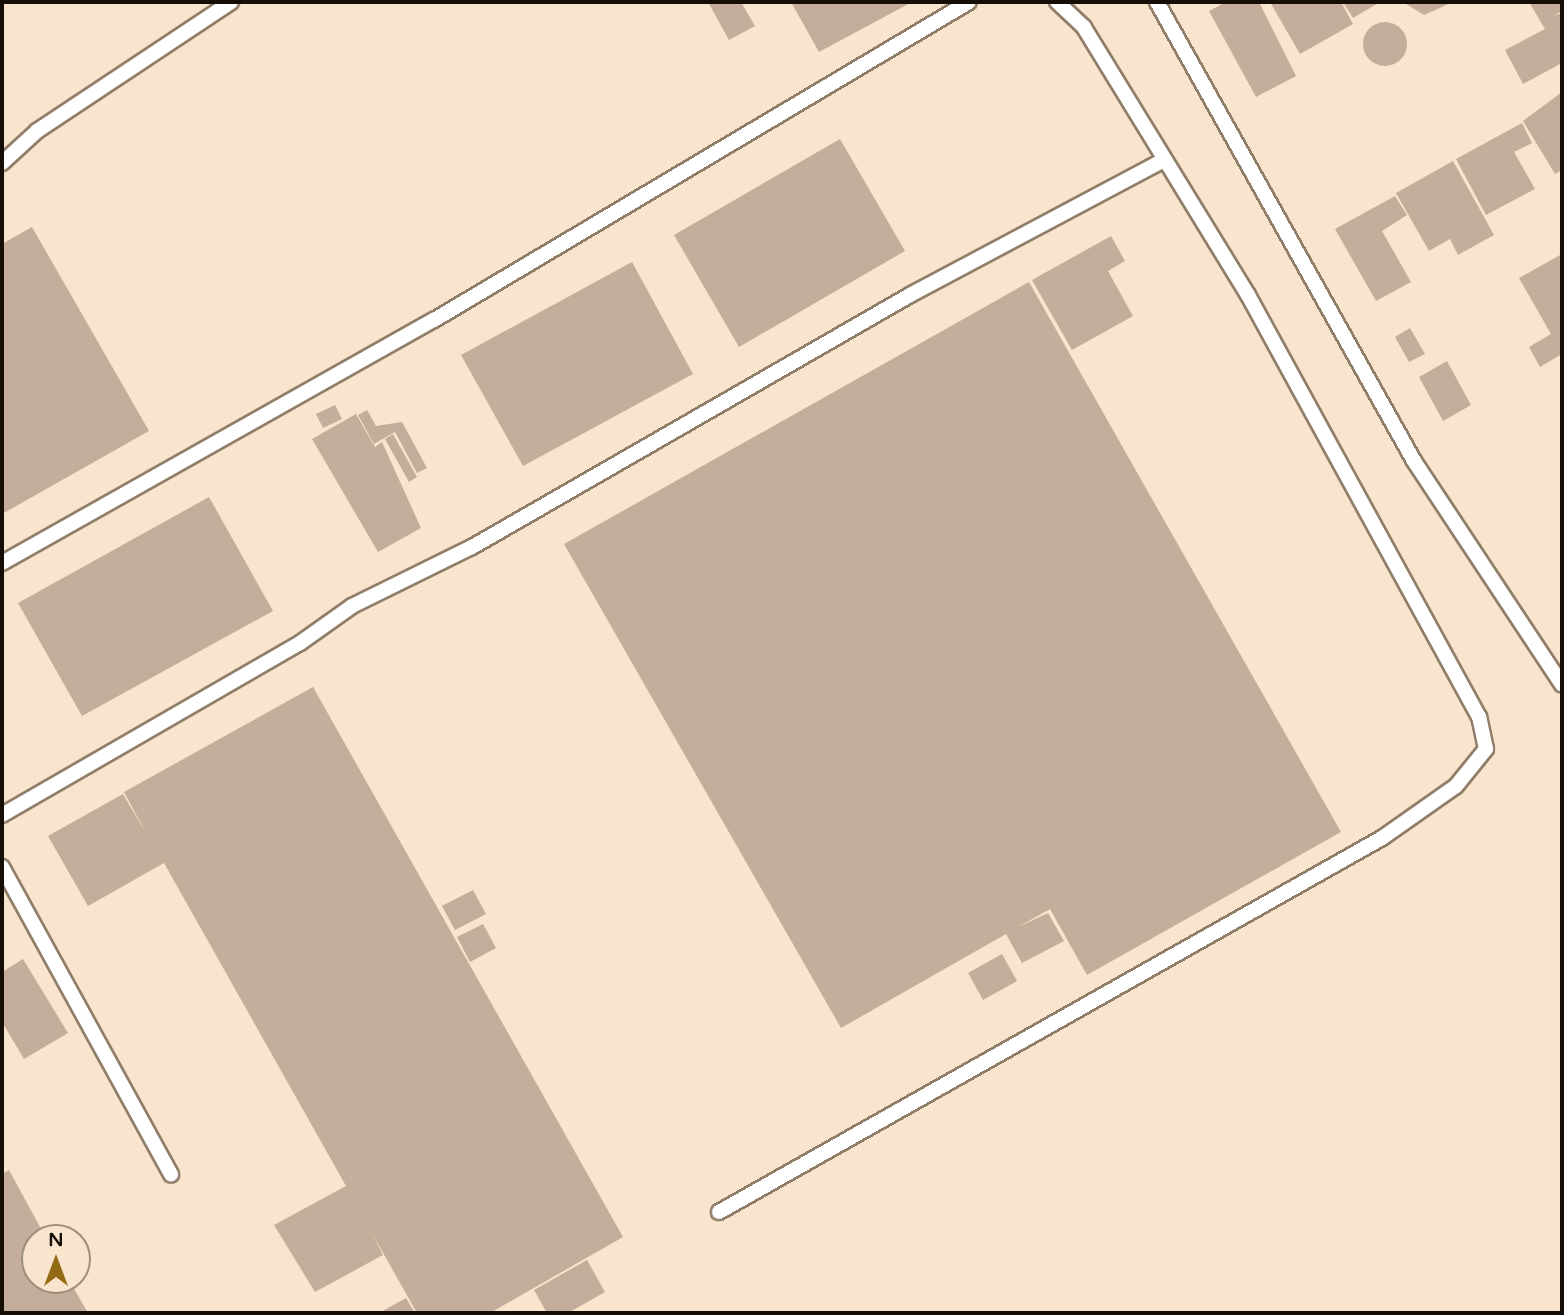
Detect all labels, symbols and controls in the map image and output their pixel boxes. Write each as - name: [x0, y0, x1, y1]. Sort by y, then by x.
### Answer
- north arrow: [21, 1224, 91, 1294]
- text: N: [48, 1229, 64, 1251]

